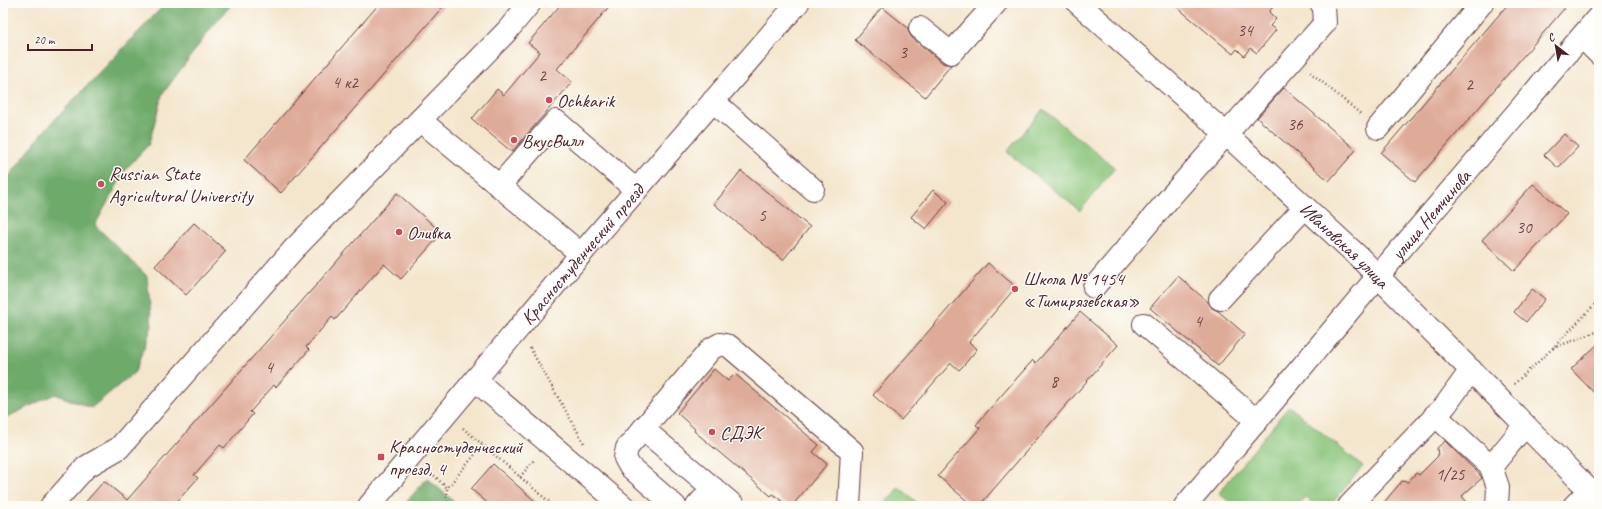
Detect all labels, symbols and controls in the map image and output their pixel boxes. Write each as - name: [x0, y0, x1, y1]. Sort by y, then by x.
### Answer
- house number: 34: [1237, 20, 1255, 41]
- scale bar: [28, 26, 92, 52]
- north arrow: [1536, 26, 1576, 66]
- text: С: [1545, 29, 1558, 45]
- text: 20 m: [34, 32, 56, 48]
- house number: 3: [899, 42, 908, 63]
- house number: 2: [538, 65, 547, 86]
- house number: 4 к2: [332, 72, 359, 93]
- house number: 2: [1465, 74, 1474, 95]
- place label: Ochkarik: [557, 89, 615, 113]
- marker: Ochkarik: [544, 95, 554, 105]
- house number: 36: [1287, 114, 1304, 135]
- place label: ВкусВилл: [522, 129, 584, 153]
- marker: ВкусВилл: [509, 135, 519, 145]
- place label: Russian State Agricultural University: [109, 162, 254, 208]
- street label: улица Немчинова: [1385, 164, 1477, 266]
- street label: Красностуденческий проезд: [516, 177, 651, 330]
- marker: Russian State Agricultural University: [96, 179, 106, 189]
- street label: Ивановская улица: [1294, 197, 1395, 295]
- house number: 5: [758, 205, 767, 226]
- house number: 30: [1516, 217, 1533, 238]
- place label: Оливка: [407, 221, 452, 245]
- marker: Оливка: [394, 227, 404, 237]
- place label: Школа № 1454 «Тимирязевская»: [1023, 267, 1140, 313]
- marker: Школа № 1454 «Тимирязевская»: [1010, 284, 1020, 294]
- house number: 4: [1194, 311, 1204, 332]
- house number: 4: [265, 357, 275, 378]
- house number: 8: [1050, 371, 1060, 392]
- place label: СДЭК: [720, 421, 765, 445]
- marker: СДЭК: [707, 427, 717, 437]
- place label: Красностуденческий проезд, 4: [389, 435, 523, 481]
- marker: Красностуденческий проезд, 4: [376, 452, 386, 462]
- house number: 1/25: [1436, 464, 1466, 485]

